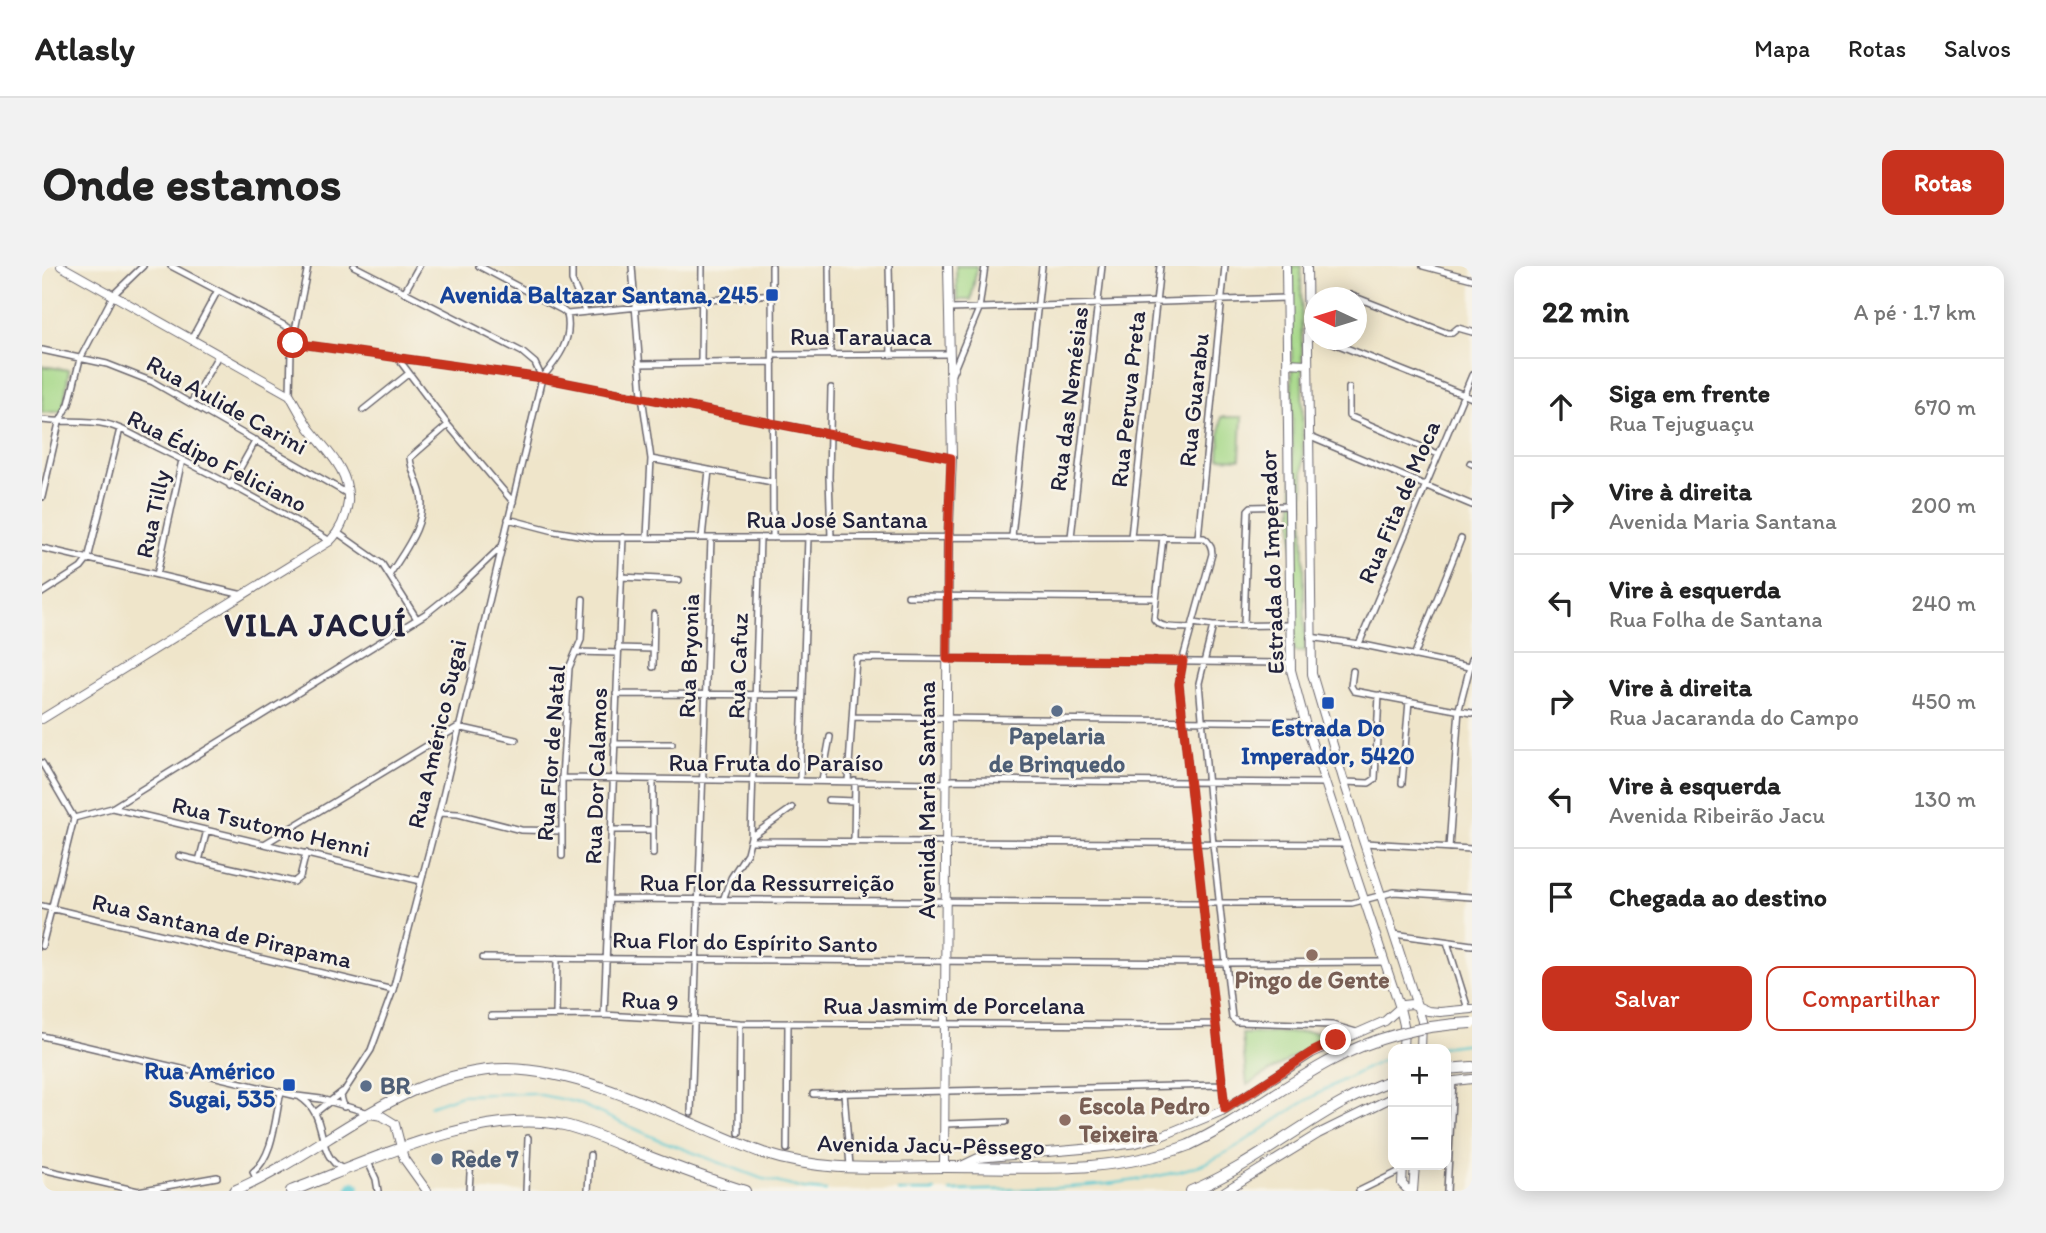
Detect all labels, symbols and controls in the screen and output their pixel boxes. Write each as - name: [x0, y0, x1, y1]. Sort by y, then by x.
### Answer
- text: Atlasly: [35, 29, 135, 68]
- text: Mapa: [1754, 34, 1810, 63]
- text: Rotas: [1848, 34, 1906, 63]
- text: Salvos: [1944, 34, 2011, 63]
- button: Rotas: [1882, 150, 2004, 215]
- text: Onde estamos: [42, 153, 342, 212]
- place label: Avenida Baltazar Santana, 245: [439, 280, 758, 309]
- marker: Avenida Baltazar Santana, 245: [764, 287, 780, 303]
- north arrow: [1304, 287, 1367, 350]
- text: 22 min: [1542, 293, 1629, 330]
- text: A pé · 1.7 km: [1854, 298, 1976, 326]
- street label: Rua das Nemésias: [1043, 305, 1094, 493]
- street label: Rua Peruva Preta: [1104, 309, 1151, 489]
- street label: Rua Tarauaca: [790, 322, 932, 351]
- route start: [277, 327, 308, 358]
- street label: Rua Guarabu: [1172, 332, 1215, 468]
- street label: Rua Aulide Carini: [142, 348, 313, 461]
- text: Siga em frente: [1609, 377, 1770, 409]
- icon: ahead: [1542, 388, 1580, 426]
- text: 670 m: [1914, 393, 1976, 421]
- street label: Rua Édipo Feliciano: [122, 403, 312, 518]
- text: Rua Tejuguaçu: [1609, 409, 1754, 437]
- street label: Rua Fita de Moca: [1351, 415, 1446, 588]
- street label: Estrada do Imperador: [1253, 449, 1290, 675]
- street label: Rua Tilly: [129, 466, 176, 561]
- text: Vire à direita: [1609, 475, 1752, 507]
- icon: right: [1542, 486, 1580, 524]
- text: 200 m: [1911, 491, 1976, 519]
- street label: Rua José Santana: [746, 505, 928, 534]
- text: Avenida Maria Santana: [1609, 507, 1837, 535]
- text: Vire à esquerda: [1609, 573, 1781, 605]
- icon: left: [1542, 584, 1580, 622]
- text: 240 m: [1911, 589, 1976, 617]
- street label: Rua Bryonia: [672, 593, 705, 719]
- text: Rua Folha de Santana: [1609, 605, 1823, 633]
- district label: VILA JACUÍ: [224, 606, 408, 644]
- street label: Rua Cafuz: [721, 612, 754, 720]
- street label: Rua Américo Sugai: [401, 636, 472, 831]
- street label: Rua Flor de Natal: [530, 663, 571, 842]
- text: Vire à direita: [1609, 671, 1752, 703]
- street label: Avenida Maria Santana: [912, 680, 941, 919]
- icon: right: [1542, 682, 1580, 720]
- street label: Rua Dor Calamos: [578, 687, 613, 865]
- text: 450 m: [1911, 687, 1976, 715]
- marker: Estrada Do Imperador, 5420: [1320, 695, 1336, 711]
- marker: Papelaria de Brinquedo: [1049, 703, 1065, 719]
- text: Rua Jacaranda do Campo: [1609, 703, 1859, 731]
- place label: Estrada Do Imperador, 5420: [1241, 713, 1415, 771]
- place label: Papelaria de Brinquedo: [989, 721, 1125, 779]
- street label: Rua Fruta do Paraíso: [668, 748, 884, 777]
- text: Vire à esquerda: [1609, 769, 1781, 801]
- icon: left: [1542, 780, 1580, 818]
- text: 130 m: [1914, 785, 1976, 813]
- street label: Rua Tsutomo Henni: [169, 790, 373, 863]
- text: Avenida Ribeirão Jacu: [1609, 801, 1825, 829]
- street label: Rua Flor da Ressurreição: [640, 868, 895, 897]
- icon: arrive: [1542, 878, 1580, 916]
- text: Chegada ao destino: [1609, 881, 1827, 913]
- street label: Rua Santana de Pirapama: [89, 887, 355, 975]
- street label: Rua Flor do Espírito Santo: [612, 925, 878, 958]
- marker: Pingo de Gente: [1304, 947, 1320, 963]
- place label: Pingo de Gente: [1234, 965, 1390, 995]
- button: Salvar: [1542, 966, 1752, 1031]
- button: Compartilhar: [1766, 966, 1976, 1031]
- street label: Rua 9: [620, 984, 680, 1017]
- street label: Rua Jasmim de Porcelana: [823, 991, 1085, 1020]
- route end: [1320, 1024, 1351, 1055]
- map controls: [1388, 1044, 1451, 1170]
- button: +: [1388, 1044, 1451, 1107]
- place label: Rua Américo Sugai, 535: [144, 1056, 275, 1114]
- place label: BR: [380, 1071, 412, 1100]
- marker: Rua Américo Sugai, 535: [281, 1077, 297, 1093]
- marker: BR: [358, 1078, 374, 1094]
- place label: Escola Pedro Teixeira: [1078, 1091, 1210, 1148]
- button: −: [1388, 1107, 1451, 1170]
- marker: Escola Pedro Teixeira: [1057, 1112, 1073, 1128]
- street label: Avenida Jacu-Pêssego: [817, 1128, 1045, 1161]
- place label: Rede 7: [451, 1144, 519, 1173]
- marker: Rede 7: [429, 1151, 445, 1167]

